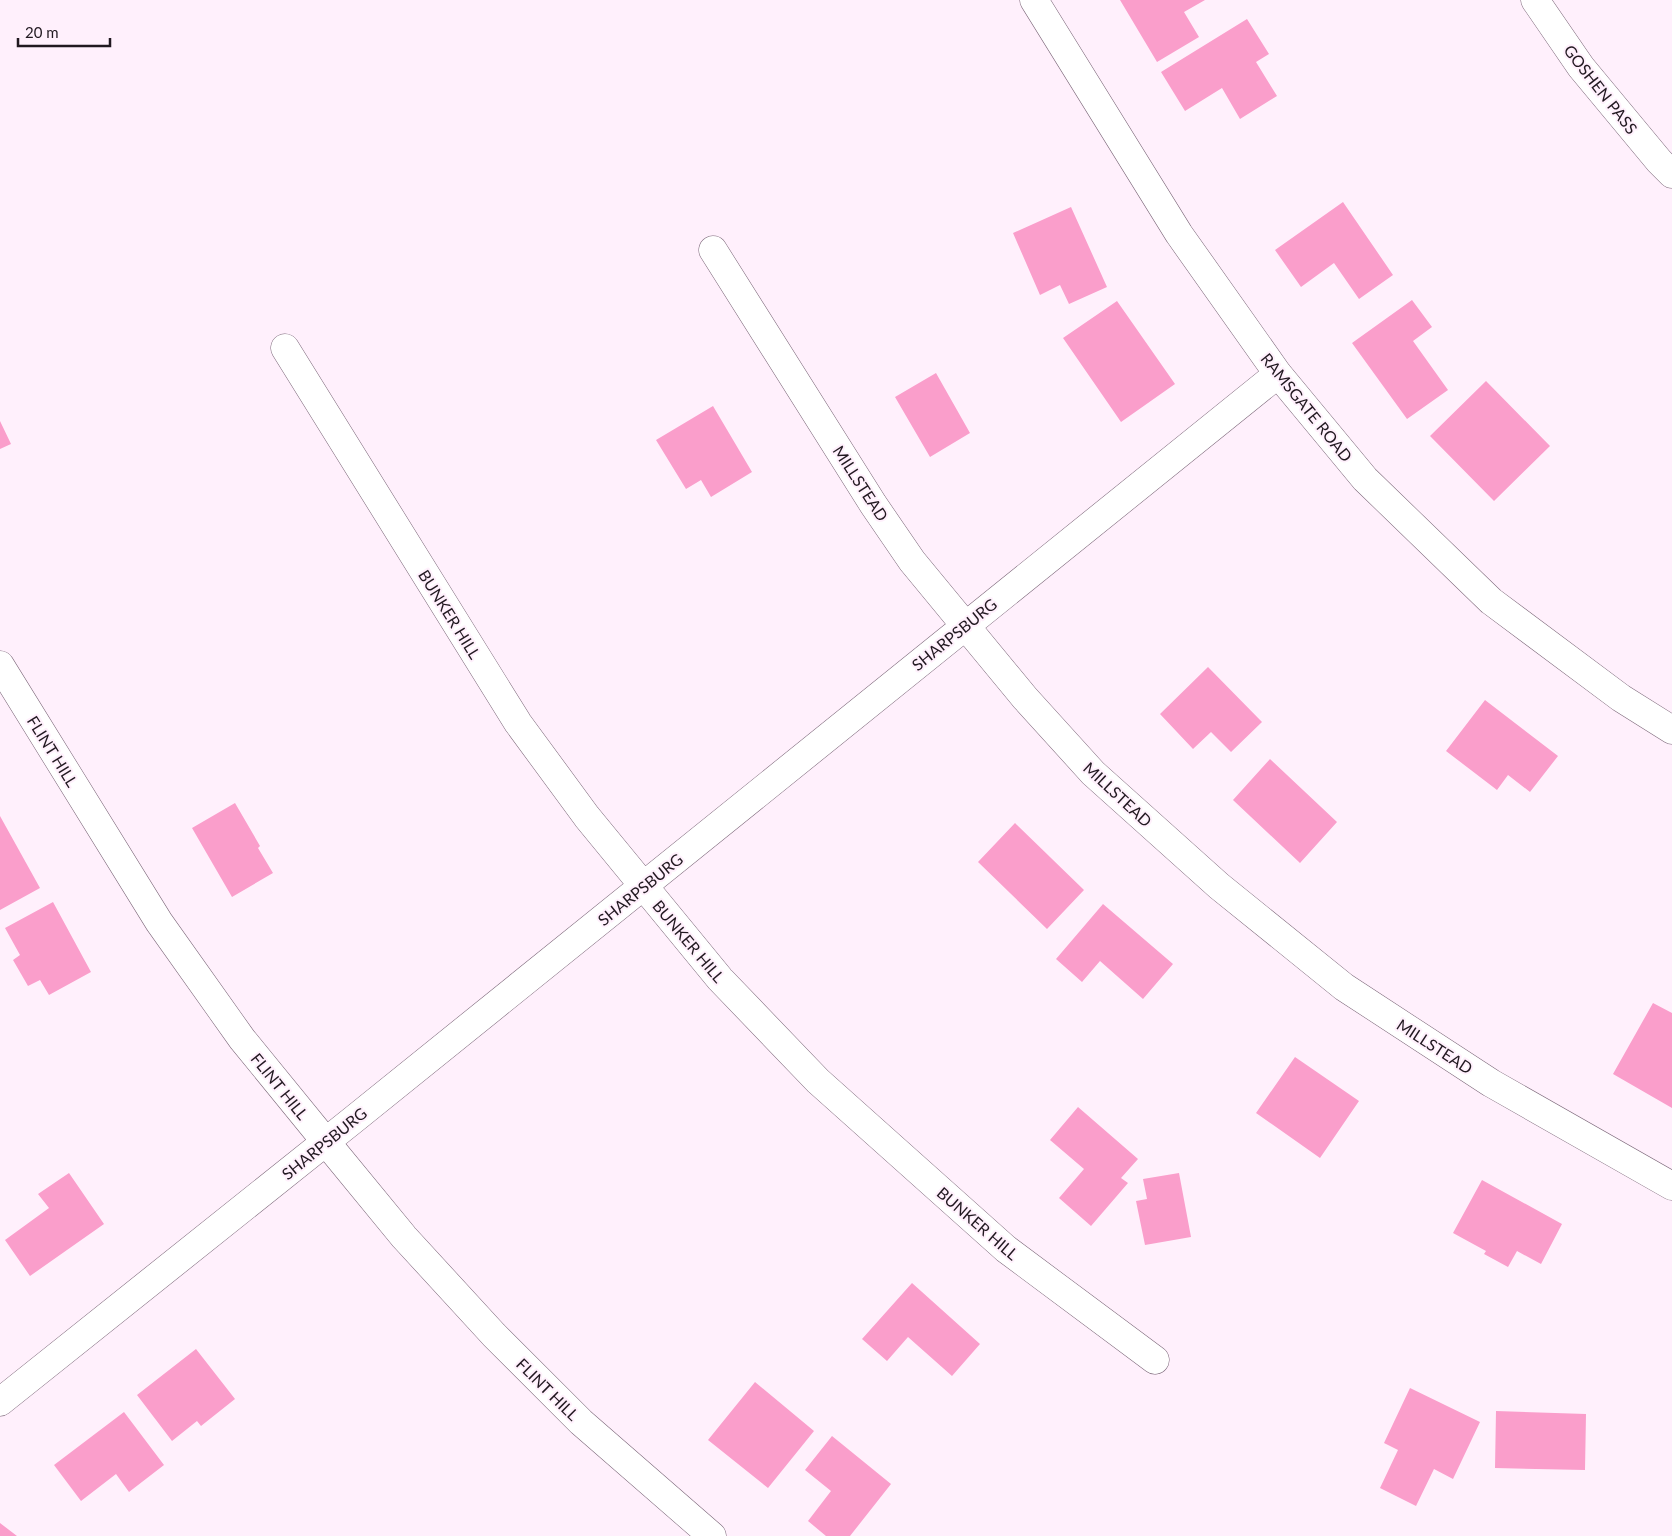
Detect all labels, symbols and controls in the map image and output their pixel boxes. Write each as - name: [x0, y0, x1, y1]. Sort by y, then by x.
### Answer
- scale bar: [18, 15, 110, 47]
- text: 20 m: [25, 23, 59, 41]
- street label: GOSHEN PASS: [1560, 41, 1642, 137]
- street label: RAMSGATE ROAD: [1257, 349, 1357, 465]
- street label: MILLSTEAD: [830, 442, 892, 524]
- street label: BUNKER HILL: [415, 566, 485, 662]
- street label: SHARPSBURG: [908, 594, 1000, 674]
- street label: FLINT HILL: [24, 712, 82, 790]
- street label: MILLSTEAD: [1080, 758, 1156, 830]
- street label: SHARPSBURG: [594, 849, 686, 929]
- street label: BUNKER HILL: [649, 896, 729, 986]
- street label: MILLSTEAD: [1394, 1015, 1476, 1077]
- street label: FLINT HILL: [247, 1049, 313, 1123]
- street label: SHARPSBURG: [278, 1103, 370, 1183]
- street label: BUNKER HILL: [933, 1183, 1023, 1263]
- street label: FLINT HILL: [513, 1354, 583, 1424]

